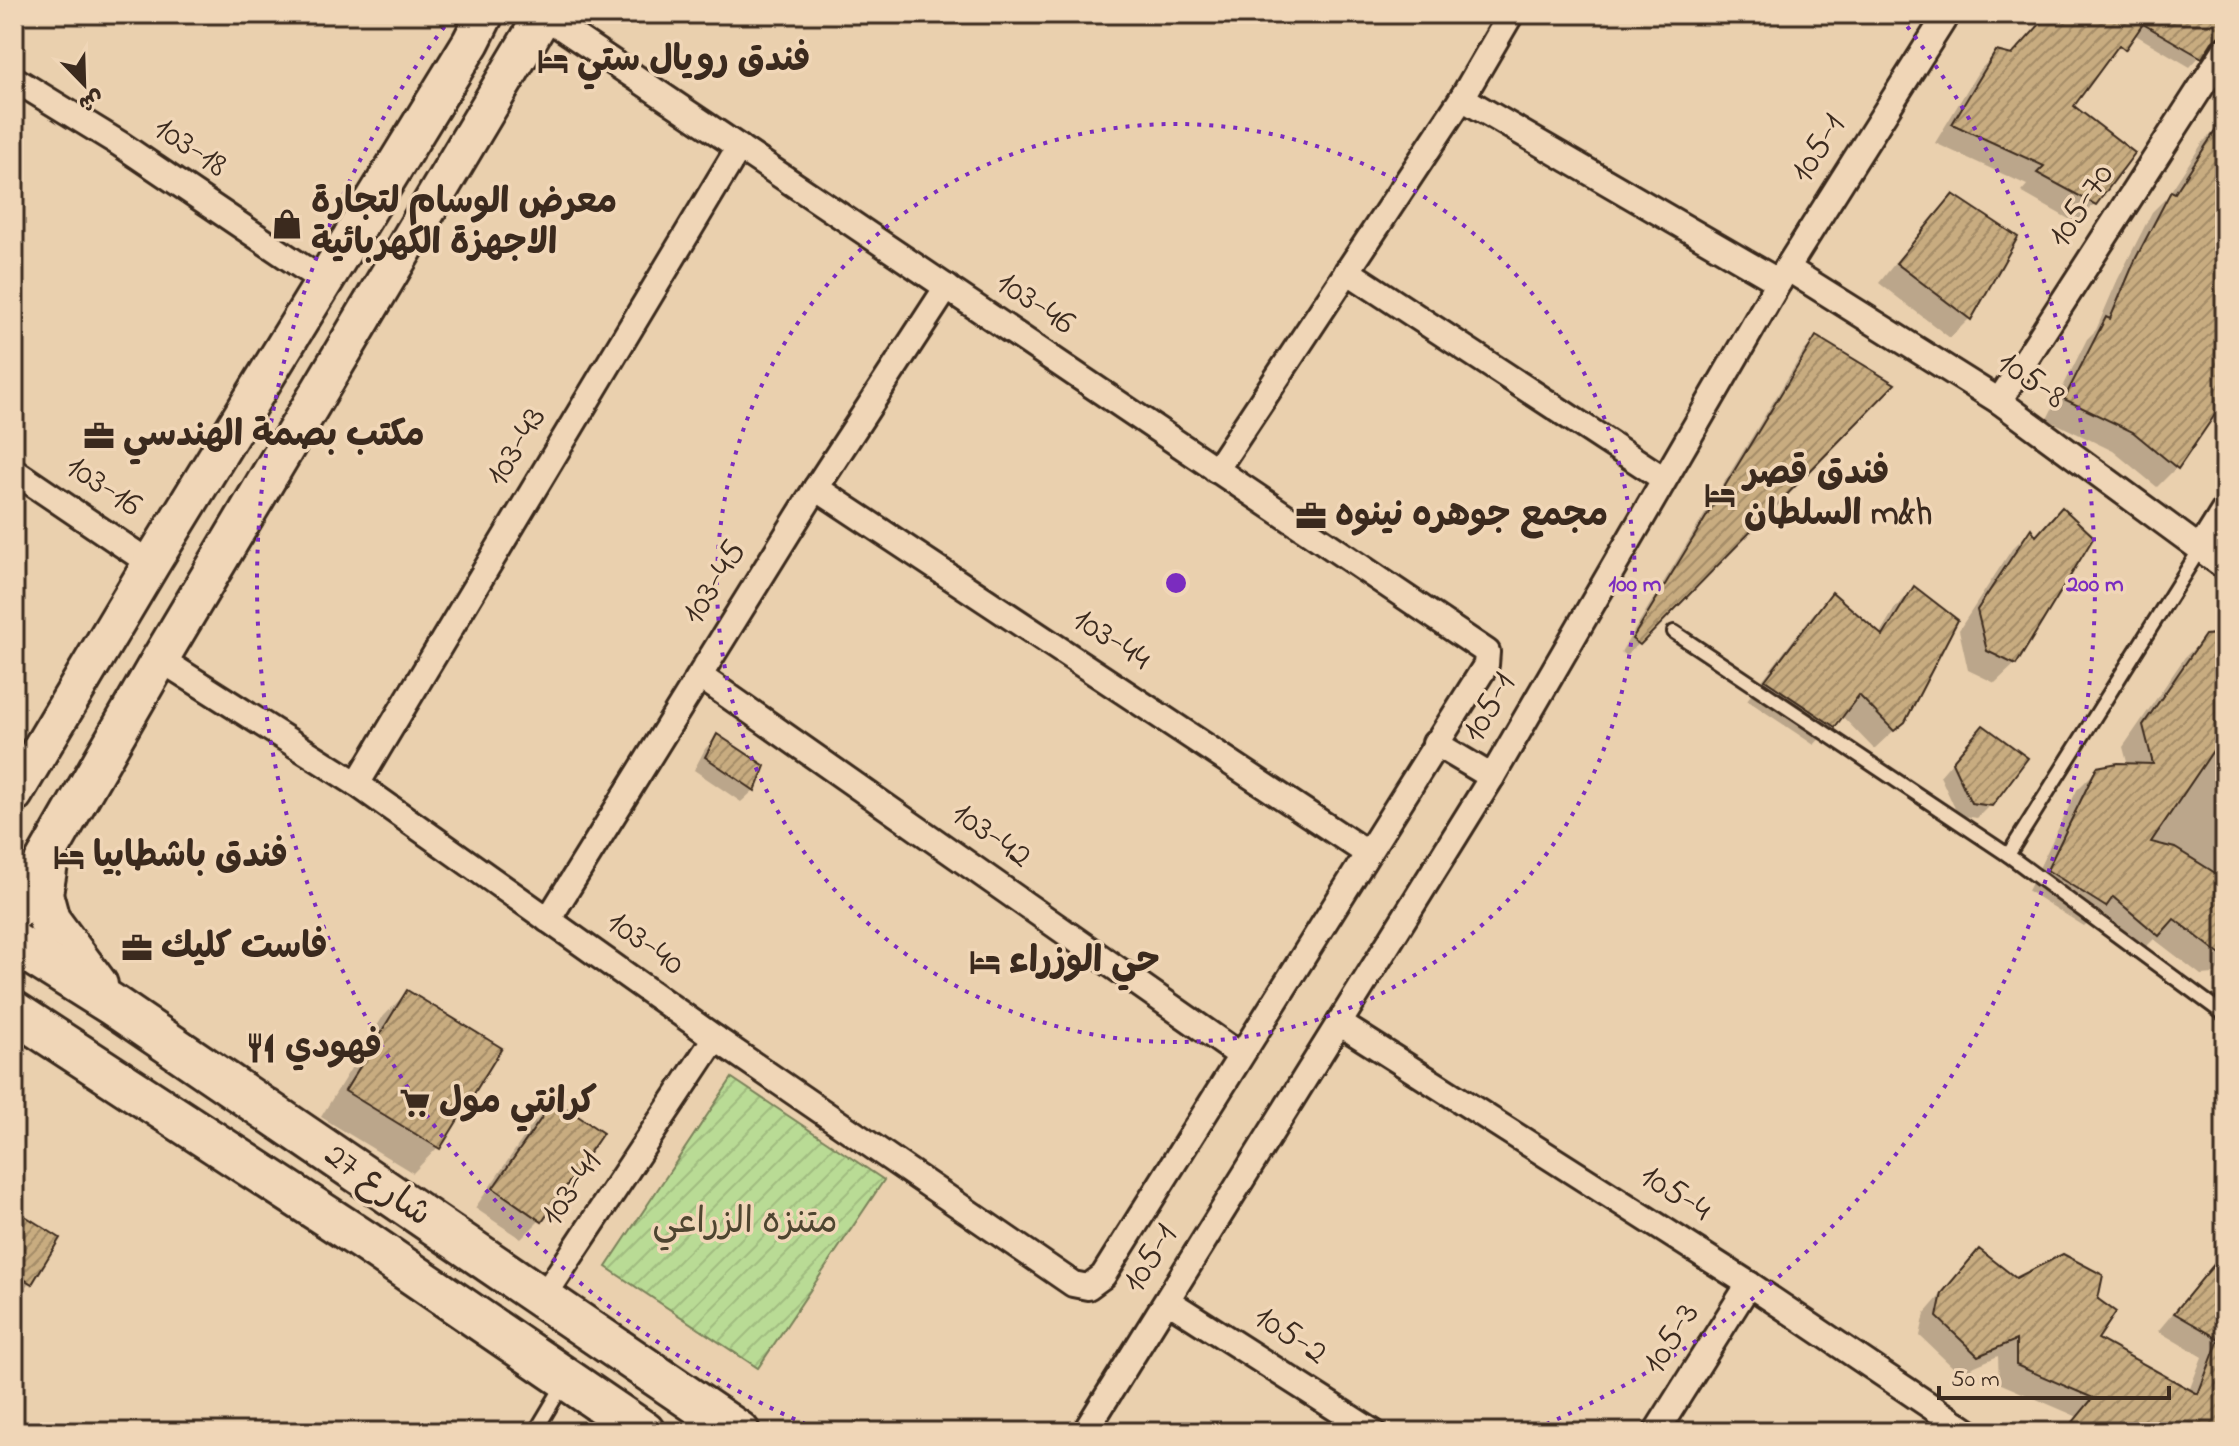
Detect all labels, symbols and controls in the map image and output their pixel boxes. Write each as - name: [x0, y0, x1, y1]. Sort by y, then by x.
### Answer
- place label: فندق رويال ستي: [577, 35, 810, 90]
- north arrow: [44, 44, 124, 124]
- hotel icon: فندق رويال ستي: [536, 44, 570, 78]
- text: ش: [73, 80, 108, 119]
- street label: 103-18: [142, 104, 238, 192]
- street label: 105-1: [1777, 104, 1861, 194]
- street label: 105-70: [2035, 153, 2129, 259]
- place label: معرض الوسام لتجارة الاجهزة الكهربائية: [311, 177, 617, 271]
- shop icon: معرض الوسام لتجارة الاجهزة الكهربائية: [270, 207, 304, 241]
- street label: 103-46: [985, 258, 1086, 350]
- street label: 105-8: [1985, 338, 2077, 424]
- street label: 103-43: [472, 397, 562, 497]
- place label: مكتب بصمة الهندسي: [123, 410, 425, 465]
- office icon: مكتب بصمة الهندسي: [82, 419, 116, 453]
- street label: 103-16: [54, 442, 152, 532]
- place label: فندق قصر السلطان m&h: [1741, 448, 1932, 542]
- hotel icon: فندق قصر السلطان m&h: [1703, 478, 1737, 512]
- place label: مجمع جوهره نينوه: [1335, 490, 1608, 543]
- office icon: مجمع جوهره نينوه: [1294, 499, 1328, 533]
- street label: 103-45: [668, 530, 762, 636]
- text: 100 m: [1609, 568, 1662, 603]
- text: 200 m: [2065, 568, 2124, 603]
- centre of rings: [1162, 569, 1190, 597]
- street label: 103-44: [1061, 595, 1161, 685]
- street label: 105-1: [1449, 663, 1531, 753]
- street label: 103-42: [940, 789, 1042, 883]
- place label: فندق باشطابيا: [93, 831, 288, 884]
- hotel icon: فندق باشطابيا: [52, 840, 86, 874]
- street label: 103-40: [595, 898, 695, 990]
- place label: فاست كليك: [161, 922, 328, 975]
- office icon: فاست كليك: [120, 931, 154, 965]
- place label: حي الوزراء: [1009, 936, 1160, 991]
- hotel icon: حي الوزراء: [968, 945, 1002, 979]
- place label: فهودي: [285, 1022, 382, 1075]
- restaurant icon: فهودي: [244, 1031, 278, 1065]
- place label: كرانتي مول: [439, 1077, 597, 1132]
- supermarket icon: كرانتي مول: [398, 1086, 432, 1120]
- street label: شارع 27: [313, 1131, 441, 1241]
- street label: 103-41: [527, 1140, 617, 1238]
- street label: 105-4: [1629, 1151, 1721, 1237]
- park label: متنزه الزراعي: [652, 1197, 838, 1251]
- street label: 105-1: [1109, 1214, 1193, 1304]
- street label: 105-2: [1242, 1292, 1338, 1380]
- street label: 105-3: [1629, 1293, 1715, 1385]
- scale bar: [1939, 1350, 2169, 1400]
- text: 50 m: [1951, 1363, 2000, 1398]

